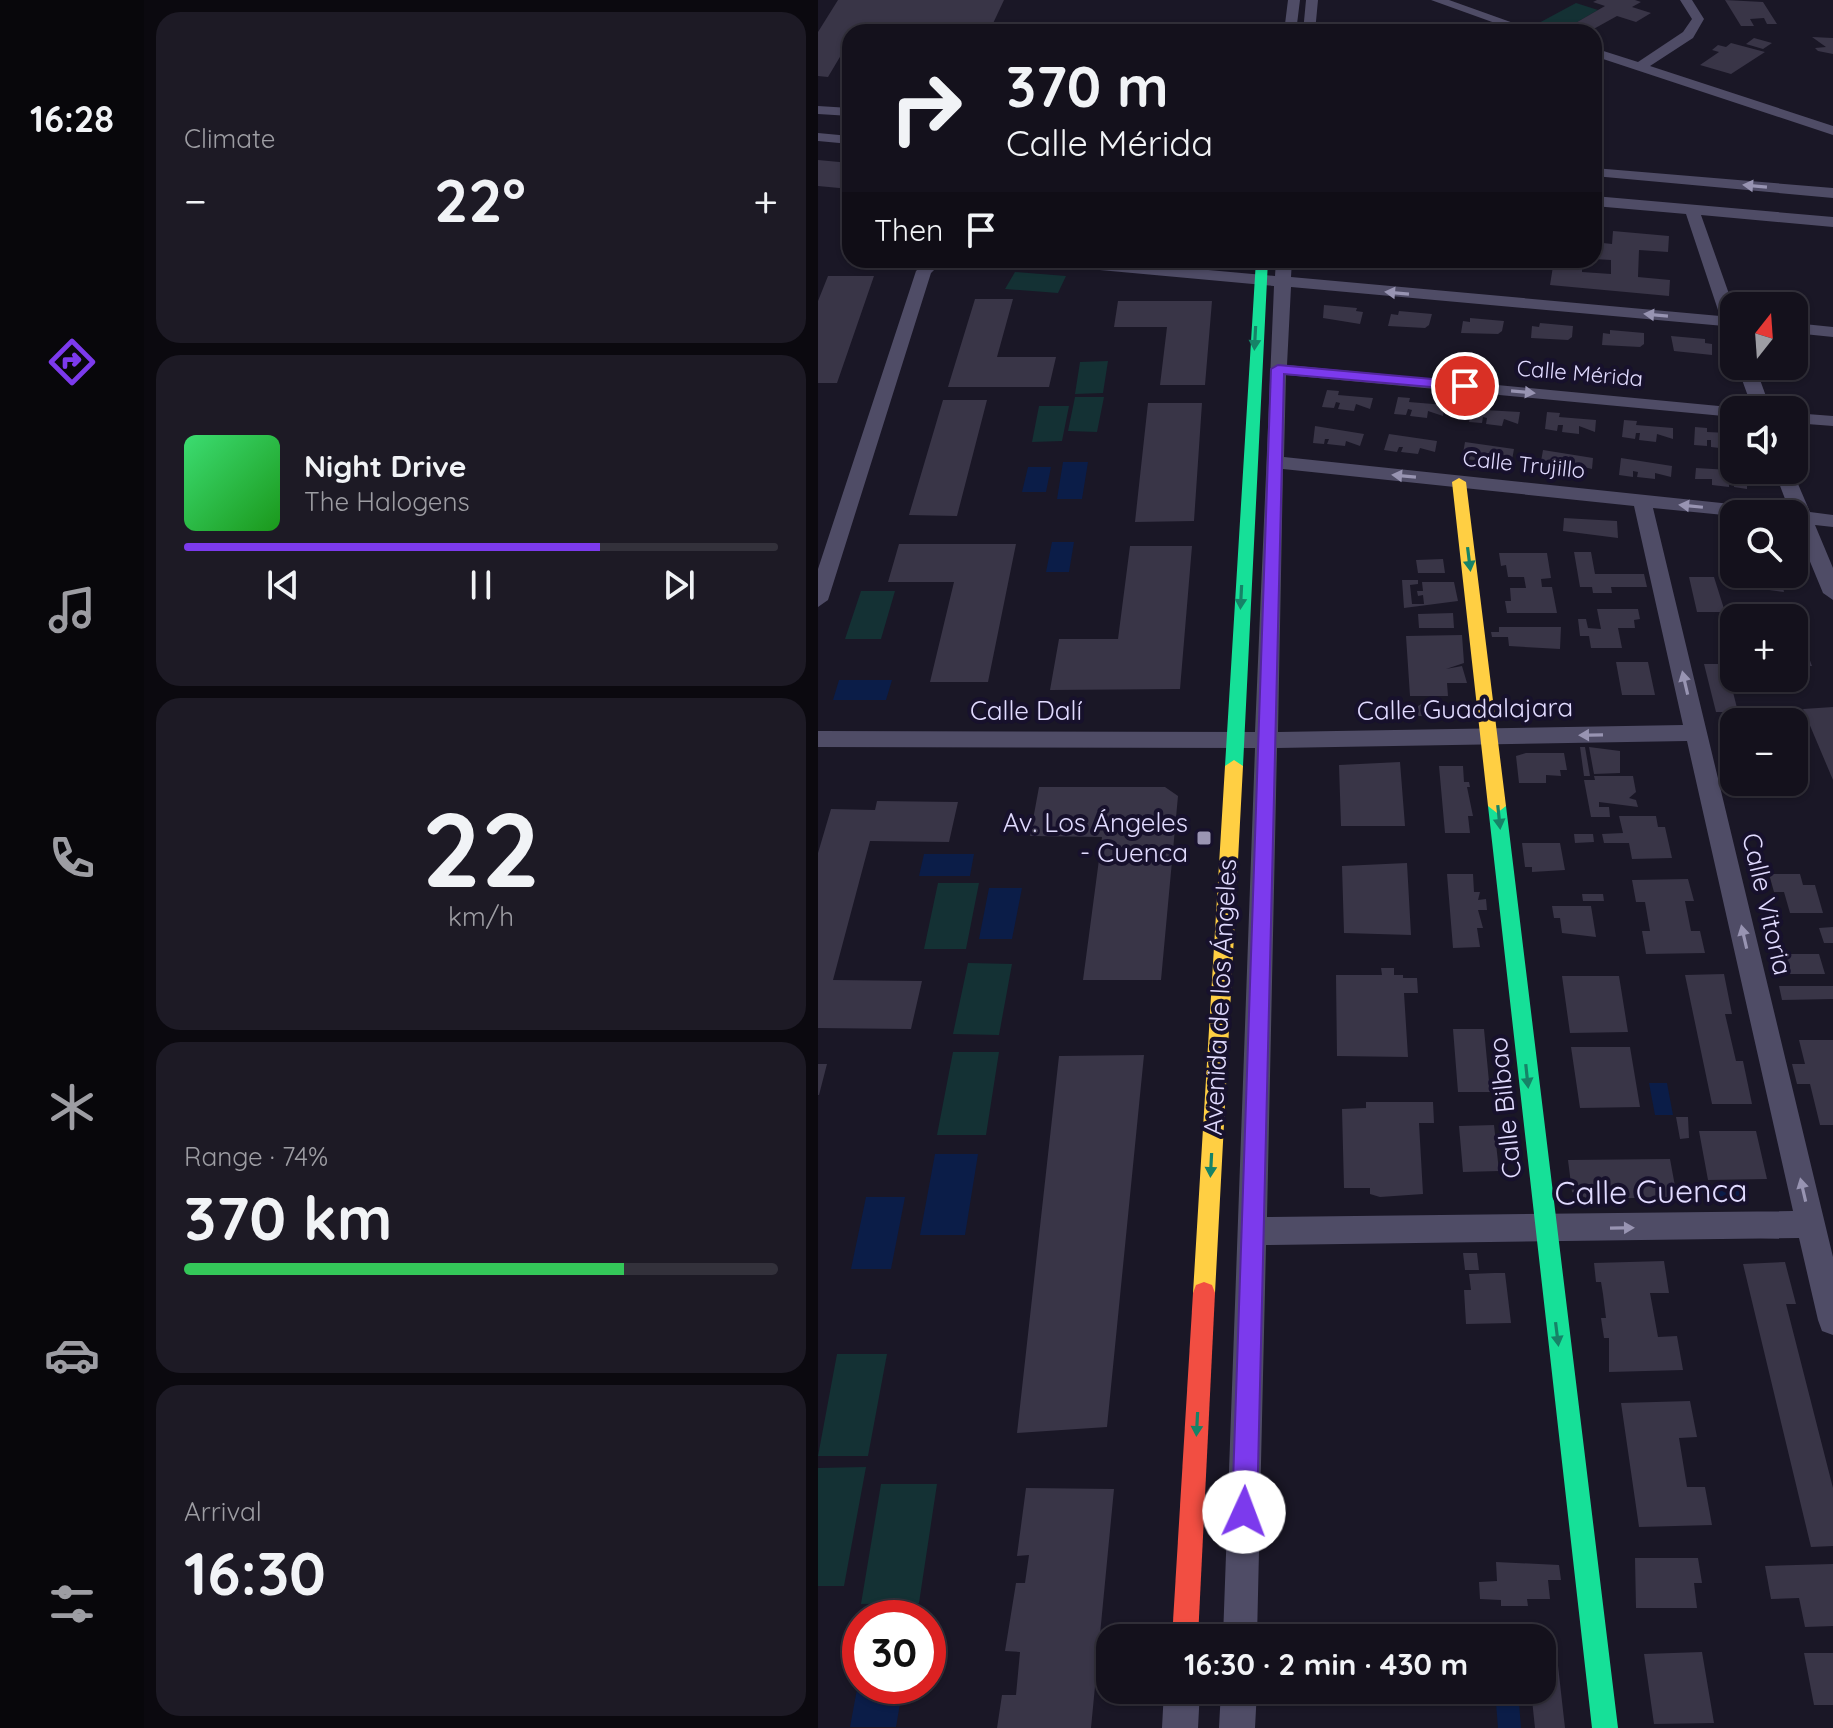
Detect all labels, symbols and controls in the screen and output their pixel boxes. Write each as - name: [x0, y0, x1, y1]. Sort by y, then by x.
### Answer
- text: 370 m: [1006, 51, 1169, 121]
- icon: right: [874, 56, 978, 160]
- text: 16:28: [30, 96, 114, 141]
- text: Calle Mérida: [1006, 120, 1213, 165]
- text: Climate: [184, 122, 275, 155]
- text: 22°: [434, 162, 526, 237]
- text: −: [184, 173, 207, 228]
- text: +: [753, 173, 778, 228]
- one-way arrow: [1742, 179, 1767, 192]
- icon: arrive: [959, 208, 1003, 252]
- text: Then: [874, 211, 943, 249]
- one-way arrow: [1384, 286, 1409, 299]
- north arrow: [1720, 292, 1808, 380]
- map controls: [1720, 292, 1808, 796]
- one-way arrow: [1643, 309, 1668, 322]
- one-way arrow: [1249, 326, 1262, 351]
- icon: directions: [44, 334, 100, 390]
- pin: [1431, 352, 1499, 420]
- street label: Calle Mérida: [1516, 354, 1644, 392]
- icon: arrive: [1443, 364, 1487, 408]
- one-way arrow: [1511, 385, 1536, 398]
- button: sound: [1720, 396, 1808, 484]
- street label: Calle Trujillo: [1461, 444, 1587, 484]
- text: Night Drive: [304, 447, 466, 485]
- one-way arrow: [1392, 470, 1417, 483]
- text: The Halogens: [304, 485, 470, 518]
- one-way arrow: [1678, 499, 1703, 512]
- button: search: [1720, 500, 1808, 588]
- one-way arrow: [1463, 547, 1476, 572]
- icon: previous: [261, 563, 305, 607]
- icon: pause: [459, 563, 503, 607]
- icon: next: [657, 563, 701, 607]
- icon: music: [44, 582, 100, 638]
- one-way arrow: [1234, 585, 1247, 610]
- button: +: [1720, 604, 1808, 692]
- one-way arrow: [1678, 671, 1691, 696]
- street label: Calle Guadalajara: [1357, 690, 1573, 727]
- street label: Calle Dalí: [970, 694, 1083, 727]
- button: −: [1720, 708, 1808, 796]
- one-way arrow: [1578, 729, 1603, 741]
- text: 22: [422, 783, 540, 913]
- one-way arrow: [1493, 805, 1506, 830]
- place label: Av. Los Ángeles - Cuenca: [1003, 806, 1188, 869]
- marker: Av. Los Ángeles - Cuenca: [1195, 829, 1213, 847]
- icon: phone: [44, 830, 100, 886]
- street label: Calle Vitoria: [1735, 830, 1800, 978]
- street label: Avenida de los Ángeles: [1196, 858, 1243, 1136]
- text: km/h: [448, 900, 514, 933]
- one-way arrow: [1737, 924, 1750, 949]
- street label: Calle Bilbao: [1481, 1036, 1528, 1180]
- one-way arrow: [1521, 1064, 1534, 1089]
- icon: climate: [44, 1079, 100, 1135]
- text: Range · 74%: [184, 1140, 328, 1173]
- one-way arrow: [1204, 1152, 1217, 1177]
- street label: Calle Cuenca: [1554, 1169, 1748, 1213]
- one-way arrow: [1796, 1177, 1809, 1202]
- text: 370 km: [184, 1180, 392, 1255]
- one-way arrow: [1610, 1222, 1635, 1235]
- one-way arrow: [1551, 1322, 1564, 1347]
- icon: car: [44, 1327, 100, 1383]
- one-way arrow: [1190, 1412, 1203, 1437]
- position arrow: [1202, 1470, 1286, 1554]
- text: Arrival: [184, 1495, 262, 1528]
- text: 16:30: [184, 1535, 326, 1610]
- icon: filters: [44, 1576, 100, 1632]
- speed limit sign: 30: [842, 1600, 946, 1704]
- text: 16:30 · 2 min · 430 m: [1184, 1645, 1468, 1683]

